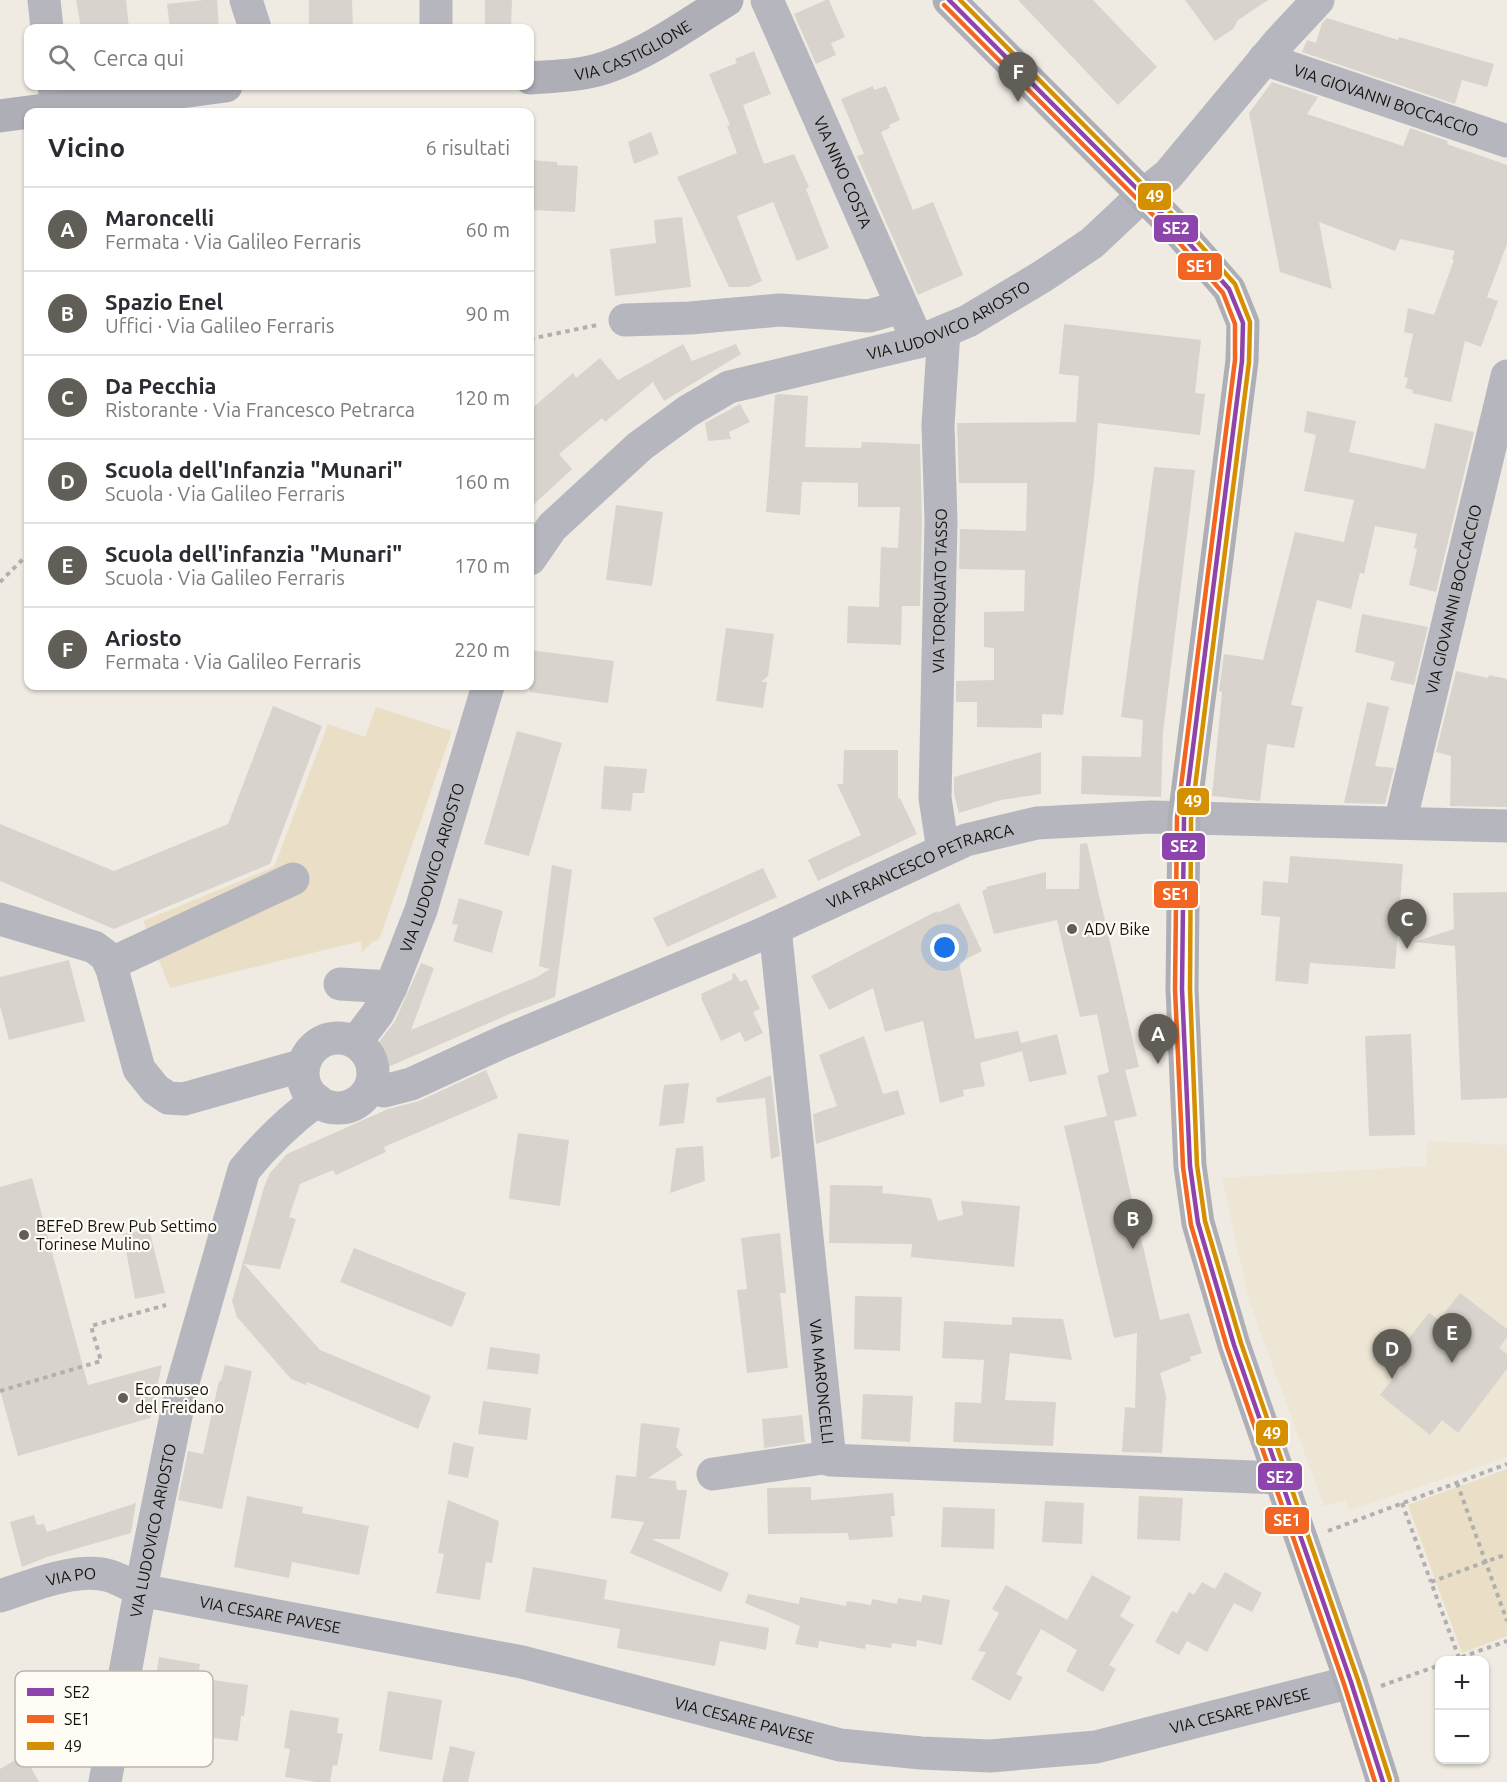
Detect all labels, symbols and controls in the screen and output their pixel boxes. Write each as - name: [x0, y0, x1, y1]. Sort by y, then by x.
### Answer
- street label: VIA CASTIGLIONE: [573, 16, 694, 83]
- search box: [24, 24, 534, 90]
- icon: search: [45, 41, 78, 74]
- text: Cerca qui: [93, 45, 184, 70]
- pin: F: [998, 52, 1038, 102]
- street label: VIA GIOVANNI BOCCACCIO: [1291, 61, 1481, 140]
- street label: VIA NINO COSTA: [810, 113, 876, 231]
- text: Vicino: [48, 133, 125, 162]
- text: 6 risultati: [426, 136, 510, 159]
- line badge: 49: [1137, 182, 1172, 211]
- text: 49: [1146, 187, 1164, 205]
- text: Maroncelli: [105, 205, 214, 230]
- line badge: SE2: [1153, 214, 1199, 243]
- text: A: [60, 218, 75, 241]
- text: 60 m: [466, 218, 510, 241]
- text: SE2: [1162, 219, 1190, 237]
- text: Fermata · Via Galileo Ferraris: [105, 230, 361, 253]
- line badge: SE1: [1177, 252, 1223, 281]
- text: SE1: [1186, 257, 1214, 275]
- street label: VIA LUDOVICO ARIOSTO: [865, 277, 1033, 363]
- text: Spazio Enel: [105, 289, 223, 314]
- text: B: [61, 302, 74, 325]
- text: 90 m: [466, 302, 510, 325]
- text: Uffici · Via Galileo Ferraris: [105, 314, 334, 337]
- text: Da Pecchia: [105, 373, 217, 398]
- text: C: [61, 386, 74, 409]
- text: 120 m: [454, 386, 510, 409]
- text: Ristorante · Via Francesco Petrarca: [105, 398, 415, 421]
- text: Scuola dell'Infanzia "Munari": [105, 457, 403, 482]
- text: D: [60, 470, 75, 493]
- text: 160 m: [454, 470, 510, 493]
- text: Scuola · Via Galileo Ferraris: [105, 482, 345, 505]
- street label: VIA GIOVANNI BOCCACCIO: [1422, 503, 1485, 696]
- street label: VIA TORQUATO TASSO: [929, 508, 950, 673]
- text: Scuola dell'infanzia "Munari": [105, 541, 402, 566]
- text: E: [62, 554, 73, 577]
- text: 170 m: [454, 554, 510, 577]
- text: Scuola · Via Galileo Ferraris: [105, 566, 345, 589]
- text: Ariosto: [105, 625, 182, 650]
- text: F: [62, 638, 73, 661]
- text: 220 m: [454, 638, 510, 661]
- text: Fermata · Via Galileo Ferraris: [105, 650, 361, 673]
- street label: VIA LUDOVICO ARIOSTO: [396, 780, 468, 955]
- line badge: 49: [1176, 787, 1210, 816]
- text: 49: [1184, 792, 1202, 810]
- street label: VIA FRANCESCO PETRARCA: [824, 820, 1016, 912]
- line badge: SE2: [1161, 832, 1206, 861]
- text: SE2: [1170, 837, 1198, 855]
- line badge: SE1: [1153, 880, 1199, 909]
- text: SE1: [1162, 885, 1190, 903]
- pin: C: [1388, 900, 1426, 949]
- place label: ADV Bike: [1084, 920, 1150, 938]
- marker: ADV Bike: [1065, 922, 1079, 936]
- your location: [930, 933, 959, 962]
- pin: A: [1138, 1014, 1178, 1064]
- pin: B: [1114, 1200, 1152, 1249]
- place label: BEFeD Brew Pub Settimo Torinese Mulino: [36, 1217, 217, 1253]
- marker: BEFeD Brew Pub Settimo Torinese Mulino: [17, 1228, 31, 1242]
- pin: E: [1432, 1314, 1472, 1363]
- street label: VIA MARONCELLI: [806, 1318, 837, 1445]
- pin: D: [1372, 1330, 1412, 1379]
- place label: Ecomuseo del Freidano: [135, 1380, 224, 1416]
- marker: Ecomuseo del Freidano: [116, 1391, 130, 1405]
- line badge: 49: [1255, 1419, 1289, 1447]
- text: 49: [1263, 1424, 1281, 1442]
- street label: VIA LUDOVICO ARIOSTO: [126, 1442, 179, 1619]
- line badge: SE2: [1257, 1462, 1303, 1491]
- text: SE2: [1266, 1468, 1294, 1486]
- line badge: SE1: [1264, 1506, 1310, 1535]
- text: SE1: [1273, 1511, 1301, 1529]
- street label: VIA PO: [44, 1564, 96, 1589]
- street label: VIA CESARE PAVESE: [198, 1592, 342, 1637]
- map controls: [1435, 1656, 1489, 1764]
- button: +: [1435, 1656, 1489, 1710]
- legend: [15, 1671, 213, 1767]
- text: SE2: [64, 1683, 90, 1701]
- street label: VIA CESARE PAVESE: [1168, 1684, 1311, 1737]
- street label: VIA CESARE PAVESE: [672, 1693, 816, 1747]
- text: SE1: [64, 1710, 90, 1728]
- button: −: [1435, 1710, 1489, 1764]
- text: 49: [64, 1737, 82, 1755]

